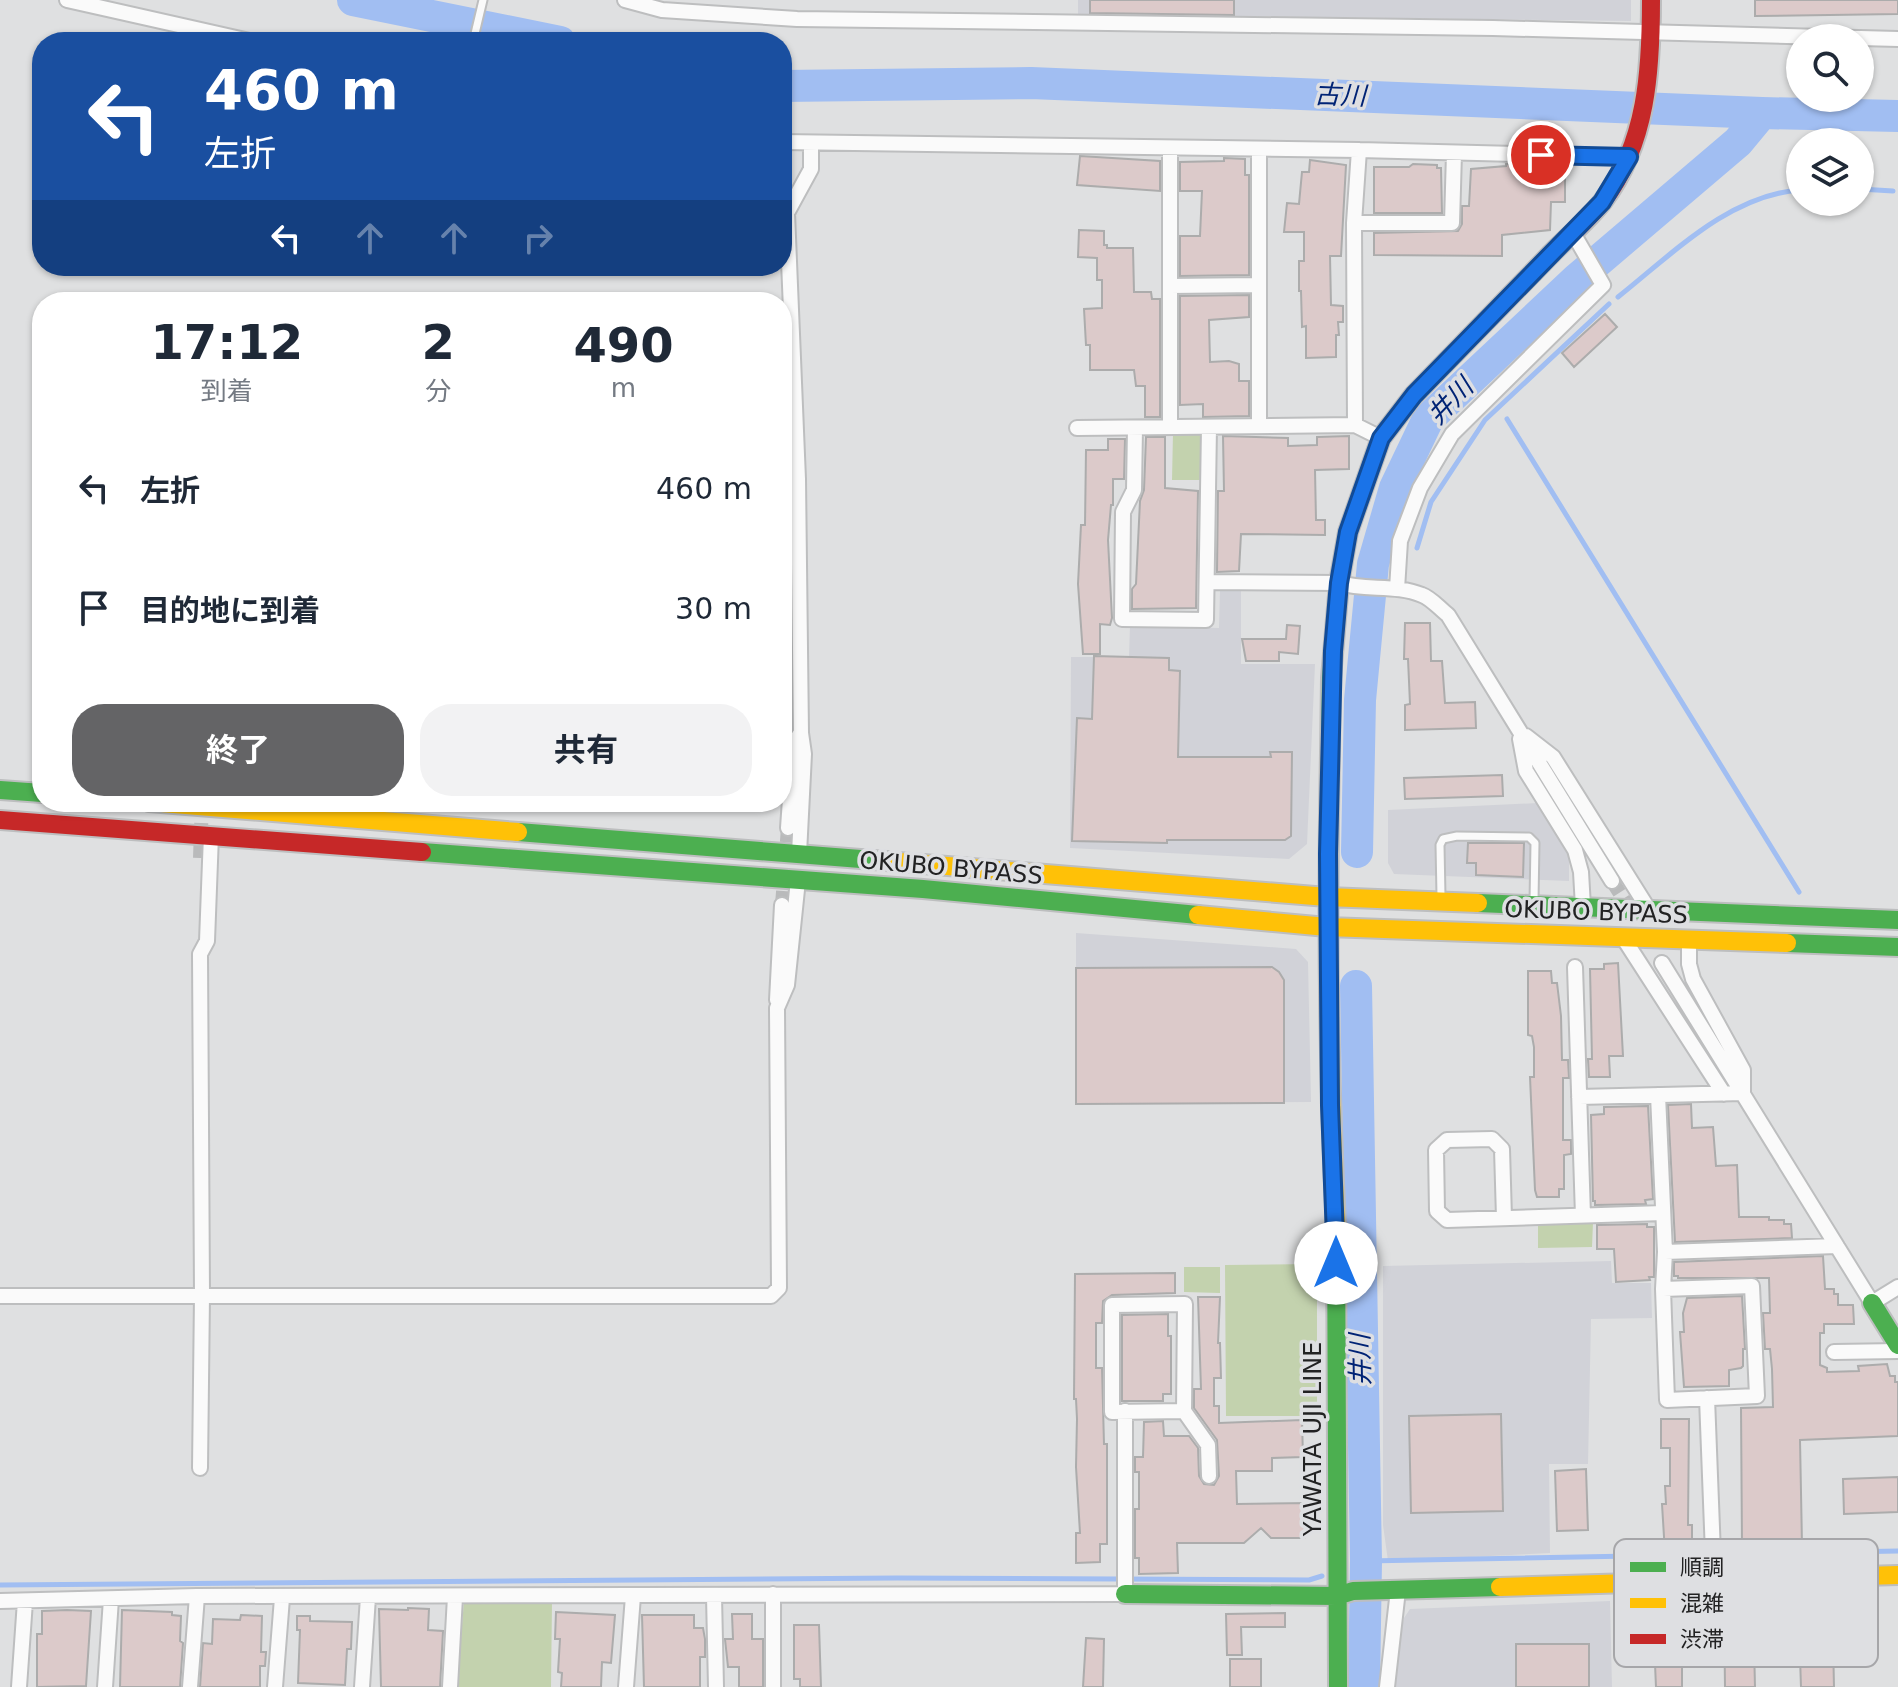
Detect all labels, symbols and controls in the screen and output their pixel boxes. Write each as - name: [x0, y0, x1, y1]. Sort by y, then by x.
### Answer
- map controls: [1786, 24, 1874, 216]
- button: search: [1786, 24, 1874, 112]
- text: 460 m: [204, 57, 399, 122]
- icon: left: [72, 64, 176, 168]
- water label: 古川: [1313, 79, 1369, 111]
- pin: [1507, 121, 1575, 189]
- button: layers: [1786, 128, 1874, 216]
- text: 左折: [204, 133, 276, 174]
- icon: arrive: [1519, 133, 1563, 177]
- icon: left: [264, 216, 308, 260]
- icon: ahead: [348, 216, 392, 260]
- icon: ahead: [432, 216, 476, 260]
- icon: right: [516, 216, 560, 260]
- text: 17:12: [150, 314, 303, 370]
- text: 2: [422, 314, 455, 370]
- text: 490: [573, 317, 674, 373]
- water label: 井川: [1421, 370, 1481, 430]
- text: m: [611, 373, 636, 403]
- text: 到着: [201, 376, 253, 406]
- text: 分: [425, 376, 451, 406]
- icon: left: [72, 466, 116, 510]
- text: 460 m: [656, 471, 752, 506]
- text: 左折: [140, 473, 200, 508]
- icon: arrive: [72, 586, 116, 630]
- text: 30 m: [675, 591, 752, 626]
- text: 目的地に到着: [140, 593, 320, 628]
- button: 終了: [72, 704, 404, 796]
- button: 共有: [420, 704, 752, 796]
- street label: OKUBO BYPASS: [858, 846, 1044, 890]
- street label: OKUBO BYPASS: [1504, 895, 1688, 929]
- position arrow: [1294, 1221, 1378, 1305]
- water label: 井川: [1344, 1331, 1375, 1386]
- street label: YAWATA UJI LINE: [1299, 1342, 1327, 1537]
- legend: [1614, 1539, 1878, 1667]
- text: 順調: [1680, 1555, 1724, 1580]
- text: 混雑: [1680, 1591, 1724, 1616]
- text: 渋滞: [1680, 1627, 1724, 1652]

